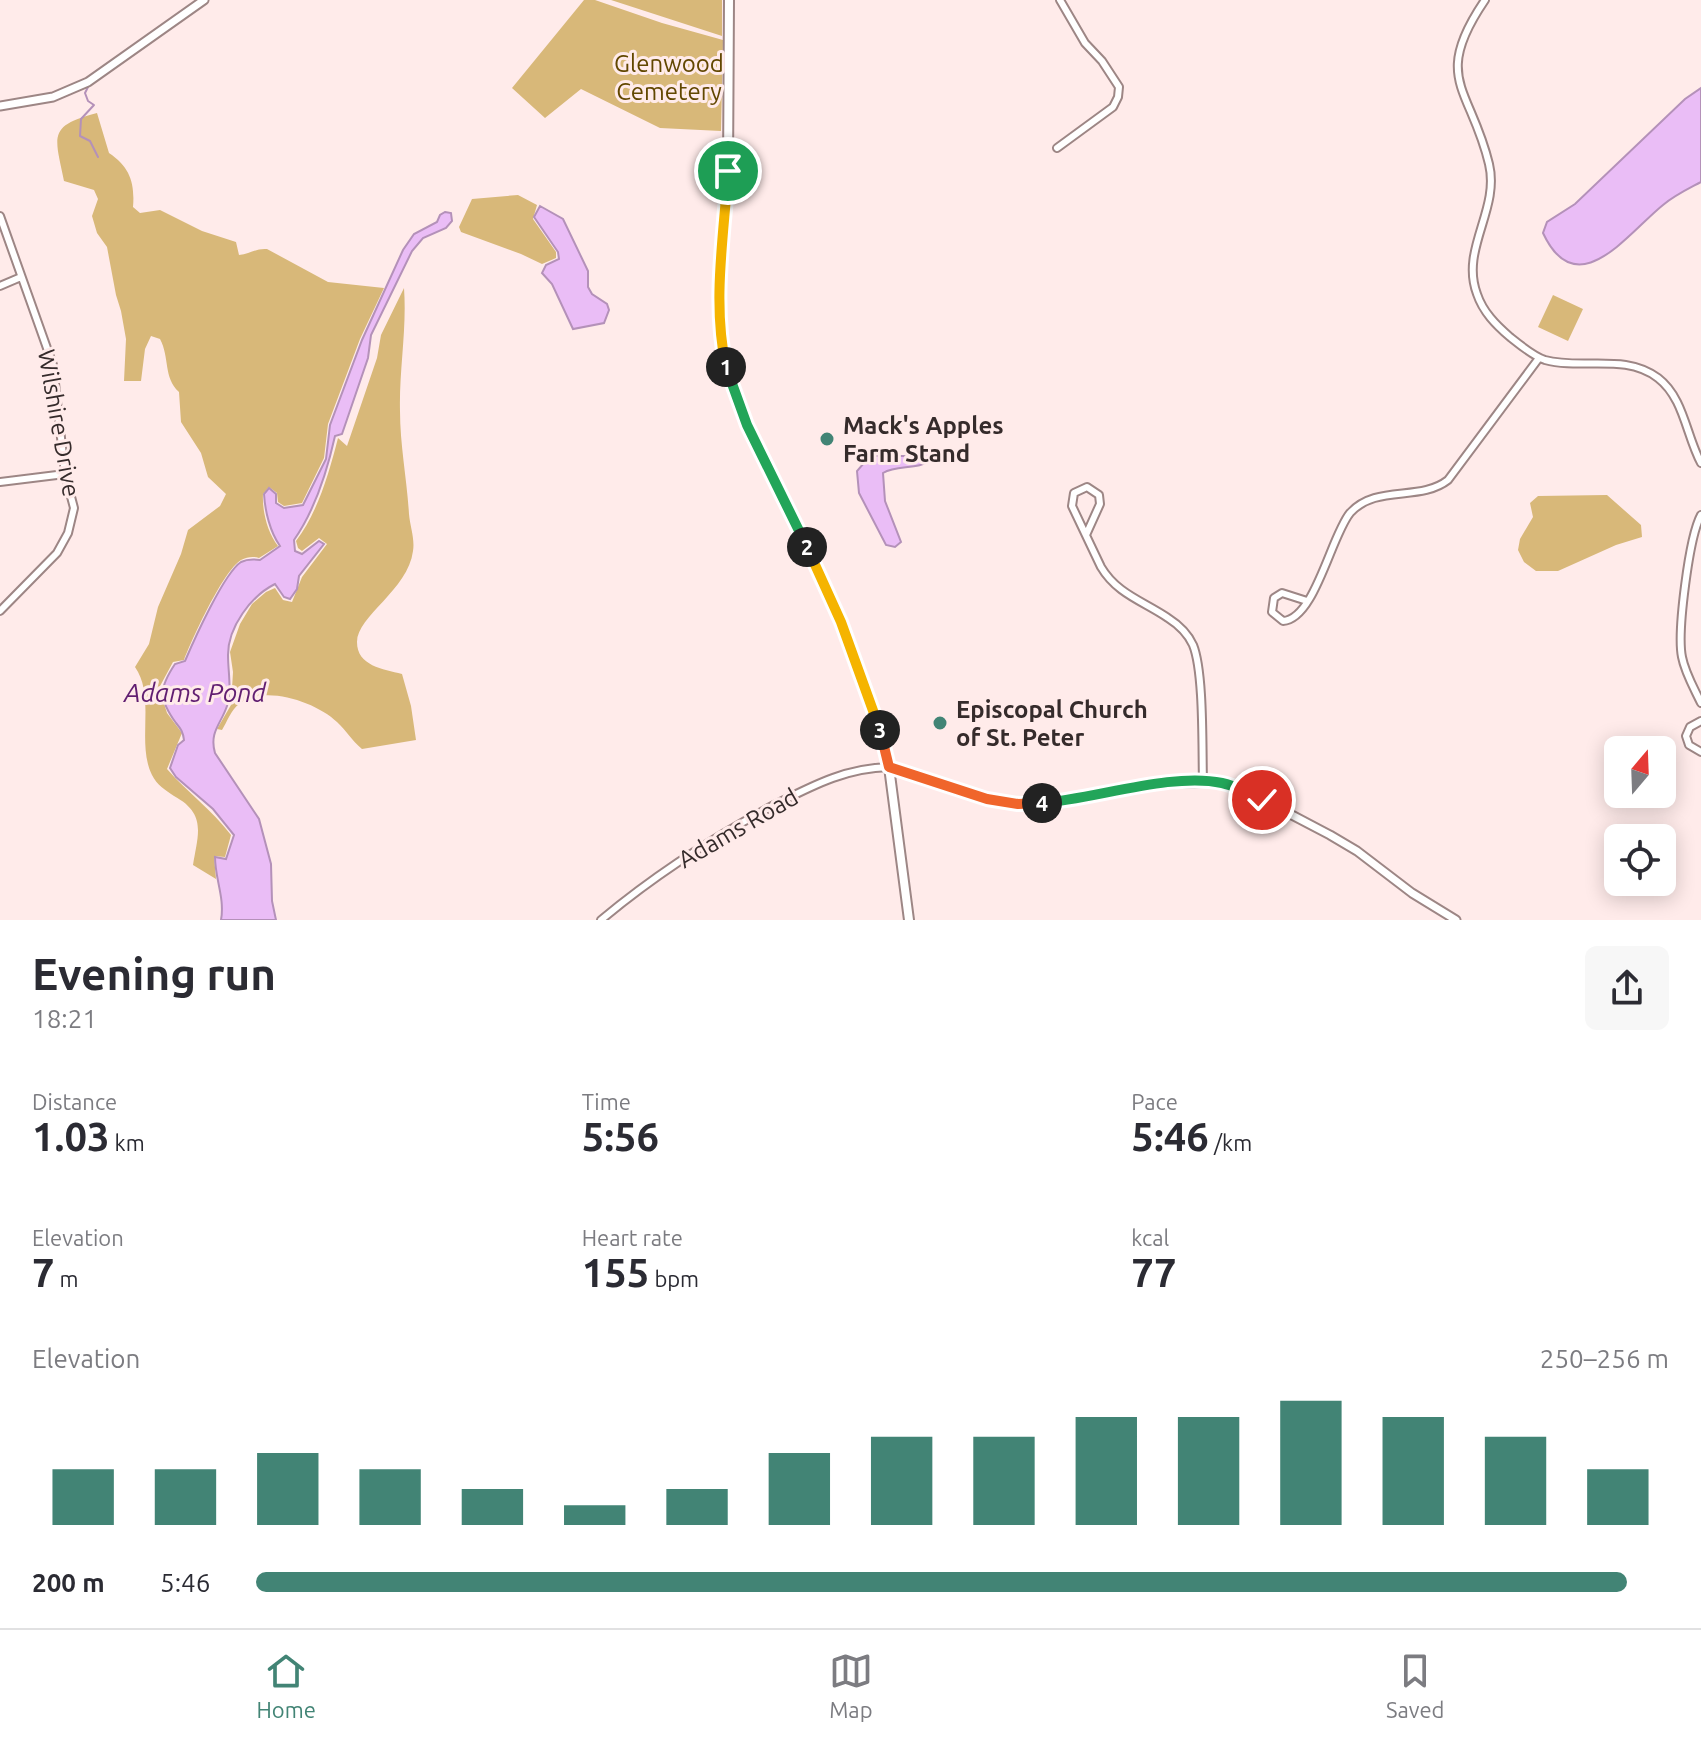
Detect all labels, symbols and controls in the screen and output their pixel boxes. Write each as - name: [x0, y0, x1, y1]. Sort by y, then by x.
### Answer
- park label: Glenwood Cemetery: [614, 50, 724, 105]
- pin: [694, 137, 762, 205]
- icon: arrive: [706, 149, 750, 193]
- street label: Wilshire Drive: [33, 347, 85, 499]
- pin: 1: [706, 347, 746, 387]
- text: 1: [720, 354, 732, 379]
- place label: Mack's Apples Farm Stand: [843, 412, 1004, 467]
- marker: Mack's Apples Farm Stand: [818, 430, 836, 448]
- pin: 2: [787, 527, 827, 567]
- text: 2: [801, 534, 813, 559]
- water label: Adams Pond: [122, 678, 268, 707]
- place label: Episcopal Church of St. Peter: [956, 696, 1148, 751]
- pin: 3: [860, 710, 900, 750]
- marker: Episcopal Church of St. Peter: [931, 714, 949, 732]
- text: 3: [874, 717, 886, 742]
- north arrow: [1604, 736, 1676, 808]
- map controls: [1604, 736, 1676, 896]
- pin: [1228, 766, 1296, 834]
- icon: check: [1240, 778, 1284, 822]
- street label: Adams Road: [673, 783, 803, 873]
- pin: 4: [1022, 783, 1062, 823]
- text: 4: [1036, 790, 1048, 815]
- button: locate: [1604, 824, 1676, 896]
- button: share: [1585, 946, 1669, 1030]
- text: Evening run: [32, 949, 276, 998]
- text: 18:21: [32, 1004, 97, 1033]
- text: Distance: [32, 1089, 117, 1114]
- text: Time: [582, 1089, 631, 1114]
- text: Pace: [1131, 1089, 1178, 1114]
- text: 1.03: [32, 1114, 110, 1159]
- text: 5:56: [582, 1114, 659, 1159]
- text: 5:46: [1131, 1114, 1209, 1159]
- text: km: [110, 1130, 145, 1155]
- text: /km: [1209, 1130, 1252, 1155]
- text: Elevation: [32, 1225, 124, 1250]
- text: Heart rate: [582, 1225, 683, 1250]
- text: kcal: [1131, 1225, 1169, 1250]
- text: 7: [32, 1250, 55, 1295]
- text: 155: [582, 1250, 649, 1295]
- text: 77: [1131, 1250, 1176, 1295]
- text: m: [55, 1266, 79, 1291]
- text: bpm: [649, 1266, 699, 1291]
- text: Elevation: [32, 1344, 140, 1373]
- text: 250–256 m: [1540, 1344, 1669, 1373]
- text: 200 m: [32, 1568, 105, 1597]
- text: 5:46: [160, 1568, 210, 1597]
- tab: Home: [257, 1649, 316, 1722]
- tab: Map: [829, 1649, 873, 1722]
- tab: Saved: [1386, 1649, 1444, 1722]

